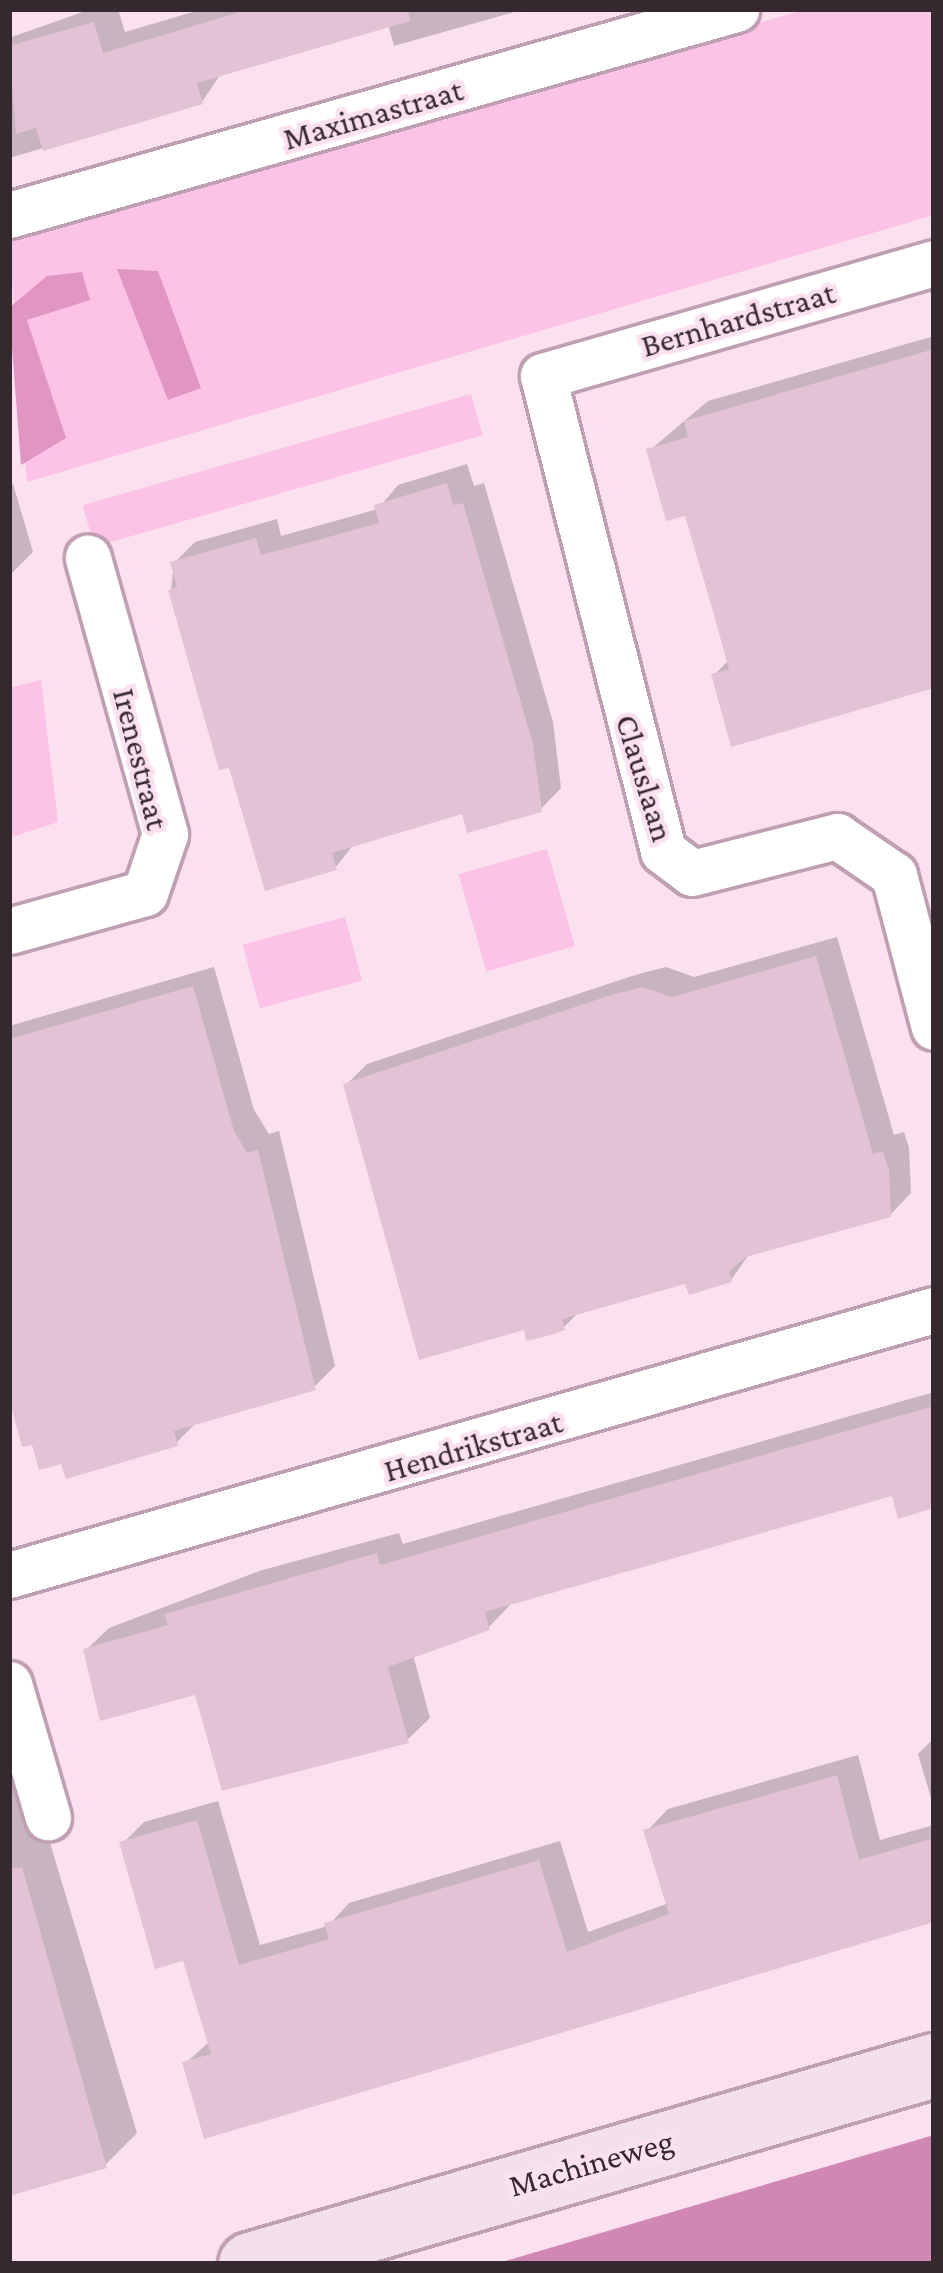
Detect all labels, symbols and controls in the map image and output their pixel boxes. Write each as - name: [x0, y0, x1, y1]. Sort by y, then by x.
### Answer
- street label: Maximastraat: [279, 69, 467, 159]
- street label: Bernhardstraat: [636, 272, 840, 366]
- street label: Irenestraat: [104, 684, 178, 834]
- street label: Clauslaan: [607, 710, 683, 846]
- street label: Hendrikstraat: [379, 1402, 567, 1490]
- street label: Machineweg: [504, 2121, 678, 2205]

